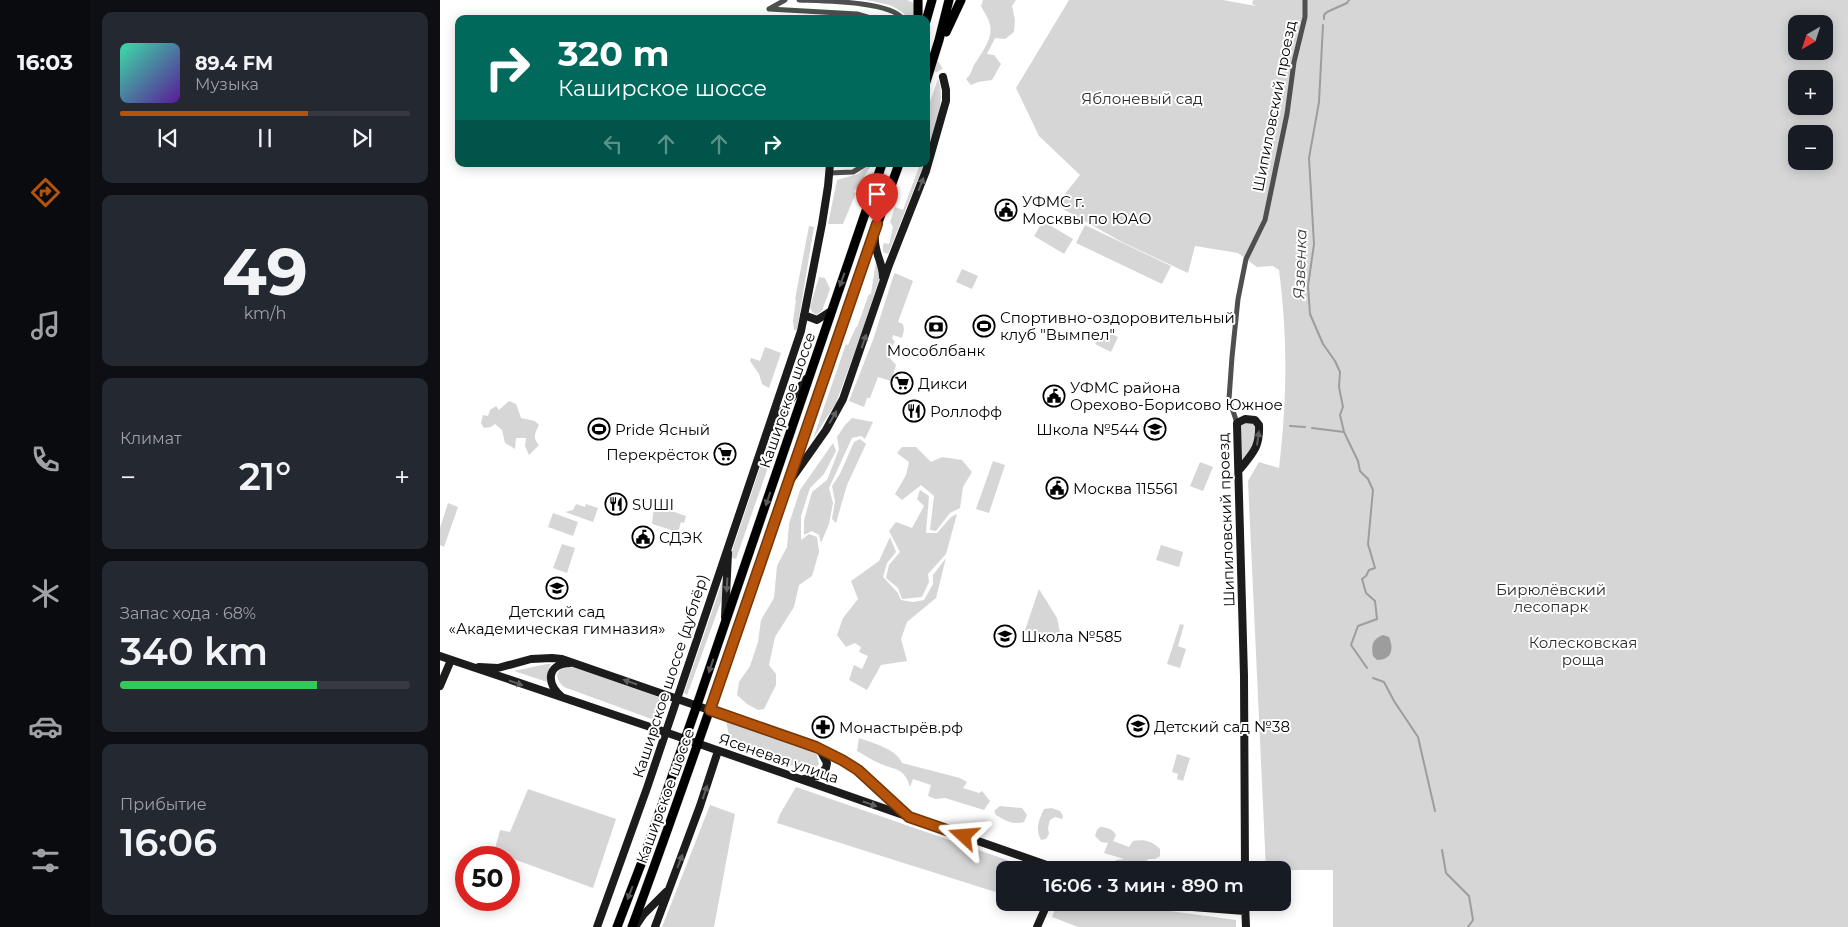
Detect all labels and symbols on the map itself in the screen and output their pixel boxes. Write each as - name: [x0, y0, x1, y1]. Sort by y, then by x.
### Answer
- north arrow: [1788, 15, 1832, 60]
- street label: Шипиловский проезд: [1248, 19, 1300, 193]
- park label: Яблоневый сад: [1081, 89, 1203, 108]
- pin: [856, 173, 898, 224]
- one-way arrow: [918, 177, 926, 191]
- place label: УФМС г. Москвы по ЮАО: [1022, 192, 1152, 228]
- public building icon: УФМС г. Москвы по ЮАО: [994, 198, 1018, 222]
- water label: Язвенка: [1289, 228, 1311, 300]
- one-way arrow: [838, 273, 846, 288]
- place label: Спортивно-оздоровительный клуб "Вымпел": [1000, 308, 1235, 344]
- sports icon: Спортивно-оздоровительный клуб "Вымпел": [972, 314, 996, 338]
- bank icon: Мособлбанк: [924, 315, 948, 339]
- street label: Каширское шоссе: [755, 330, 819, 470]
- one-way arrow: [861, 333, 868, 348]
- place label: Мособлбанк: [887, 341, 986, 360]
- supermarket icon: Дикси: [890, 371, 914, 395]
- place label: Дикси: [918, 374, 967, 393]
- place label: УФМС района Орехово-Борисово Южное: [1070, 378, 1283, 414]
- public building icon: УФМС района Орехово-Борисово Южное: [1042, 384, 1066, 408]
- restaurant icon: Роллофф: [902, 399, 926, 423]
- place label: Роллофф: [930, 402, 1002, 421]
- one-way arrow: [829, 411, 838, 424]
- sports icon: Pride Ясный: [587, 417, 611, 441]
- school or university icon: Школа №544: [1143, 417, 1167, 441]
- place label: Pride Ясный: [615, 420, 710, 439]
- place label: Школа №544: [1036, 420, 1139, 439]
- one-way arrow: [1254, 429, 1262, 445]
- street label: Шипиловский проезд: [1213, 432, 1239, 607]
- supermarket icon: Перекрёсток: [713, 442, 737, 466]
- place label: Перекрёсток: [606, 445, 709, 464]
- public building icon: Москва 115561: [1045, 476, 1069, 500]
- place label: Москва 115561: [1073, 479, 1178, 498]
- one-way arrow: [764, 491, 771, 506]
- restaurant icon: SUШI: [604, 492, 628, 516]
- place label: SUШI: [632, 495, 674, 514]
- public building icon: СДЭК: [631, 525, 655, 549]
- place label: СДЭК: [659, 528, 703, 547]
- street label: Каширское шоссе (дублёр): [628, 572, 712, 780]
- school or university icon: Детский сад «Академическая гимназия»: [545, 576, 569, 600]
- one-way arrow: [723, 577, 731, 593]
- park label: Бирюлёвский лесопарк: [1496, 580, 1606, 616]
- place label: Детский сад «Академическая гимназия»: [449, 602, 665, 638]
- school or university icon: Школа №585: [993, 624, 1017, 648]
- place label: Школа №585: [1021, 627, 1122, 646]
- park label: Колесковская роща: [1529, 633, 1637, 669]
- one-way arrow: [707, 658, 714, 673]
- one-way arrow: [623, 678, 638, 685]
- one-way arrow: [509, 679, 524, 687]
- school or university icon: Детский сад №38: [1126, 714, 1150, 738]
- pharmacy icon: Монастырёв.рф: [811, 715, 835, 739]
- place label: Детский сад №38: [1154, 717, 1290, 736]
- place label: Монастырёв.рф: [839, 718, 963, 737]
- street label: Каширское шоссе: [632, 726, 698, 866]
- street label: Ясеневая улица: [716, 729, 842, 787]
- one-way arrow: [701, 784, 709, 799]
- one-way arrow: [862, 801, 877, 808]
- position arrow: [937, 809, 989, 861]
- speed limit sign: 50: [455, 846, 520, 911]
- one-way arrow: [676, 854, 684, 868]
- one-way arrow: [626, 886, 634, 901]

